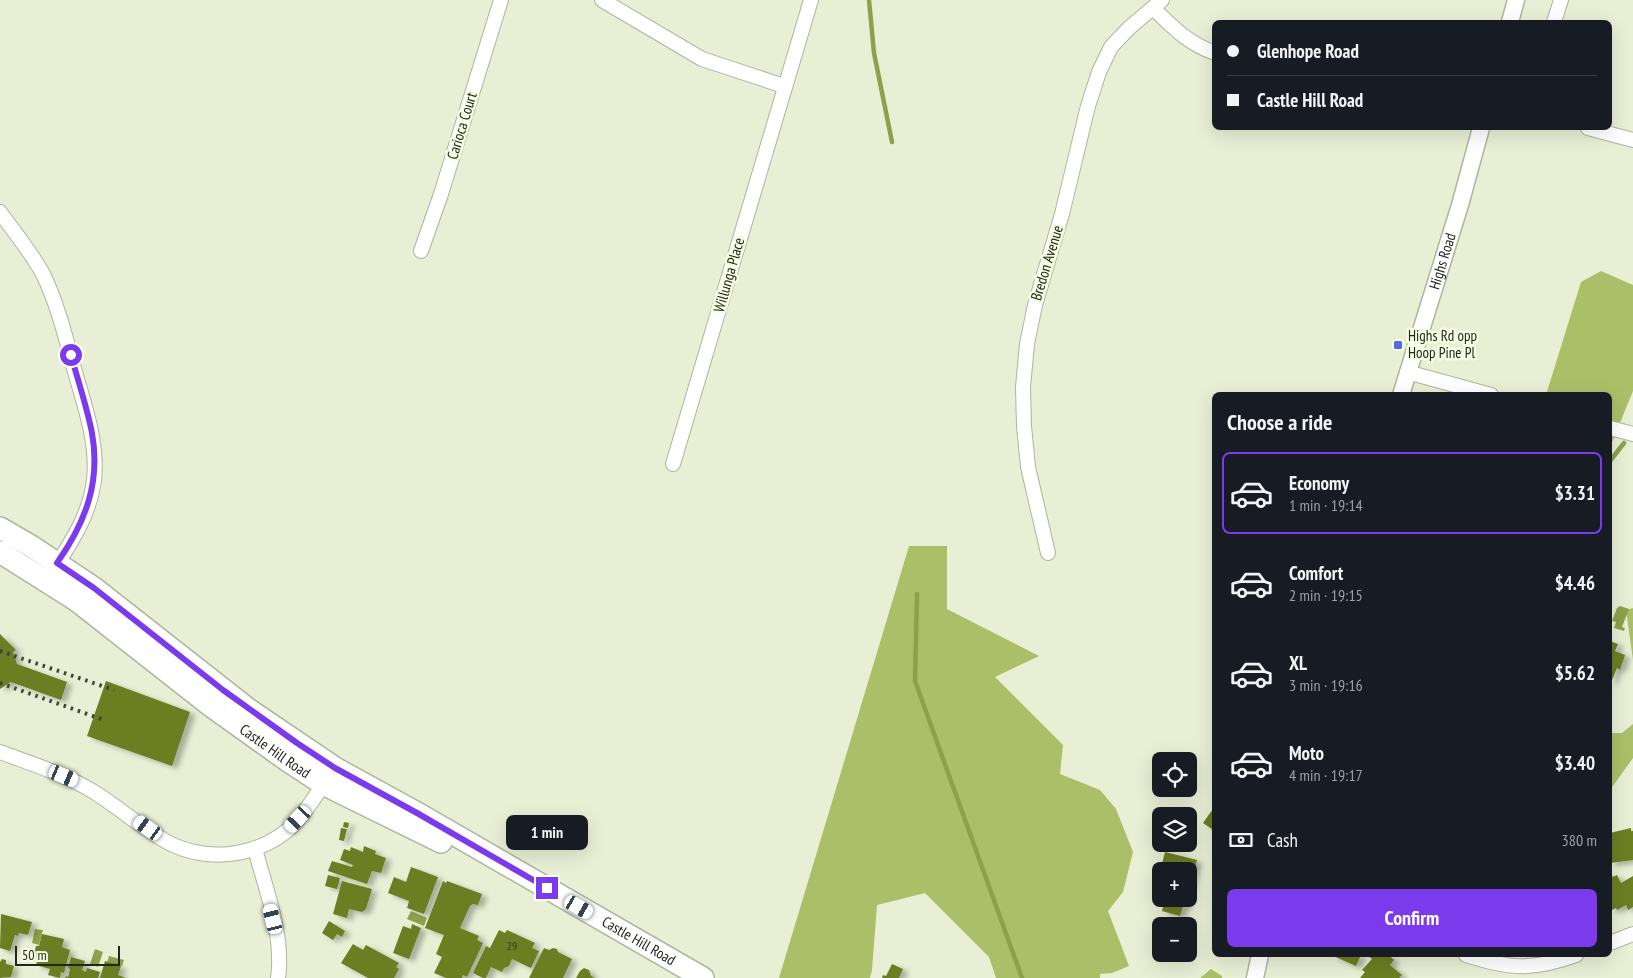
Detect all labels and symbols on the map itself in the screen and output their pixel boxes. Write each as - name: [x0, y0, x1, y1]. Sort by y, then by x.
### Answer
- street label: Carioca Court: [442, 90, 481, 162]
- street label: Bredon Avenue: [1026, 223, 1067, 303]
- street label: Highs Road: [1424, 230, 1460, 292]
- street label: Willunga Place: [709, 235, 748, 314]
- place label: Highs Rd opp Hoop Pine Pl: [1408, 326, 1477, 362]
- marker: Highs Rd opp Hoop Pine Pl: [1392, 339, 1404, 351]
- route start: [60, 344, 82, 366]
- street label: Castle Hill Road: [236, 720, 314, 782]
- car: [47, 763, 80, 789]
- car: [282, 803, 313, 835]
- car: [131, 813, 164, 843]
- callout: 1 min: [506, 816, 588, 850]
- route end: [536, 877, 558, 899]
- car: [562, 893, 595, 921]
- car: [262, 903, 283, 935]
- street label: Castle Hill Road: [599, 912, 679, 969]
- house number: 29: [507, 938, 517, 953]
- scale bar: [15, 943, 120, 966]

